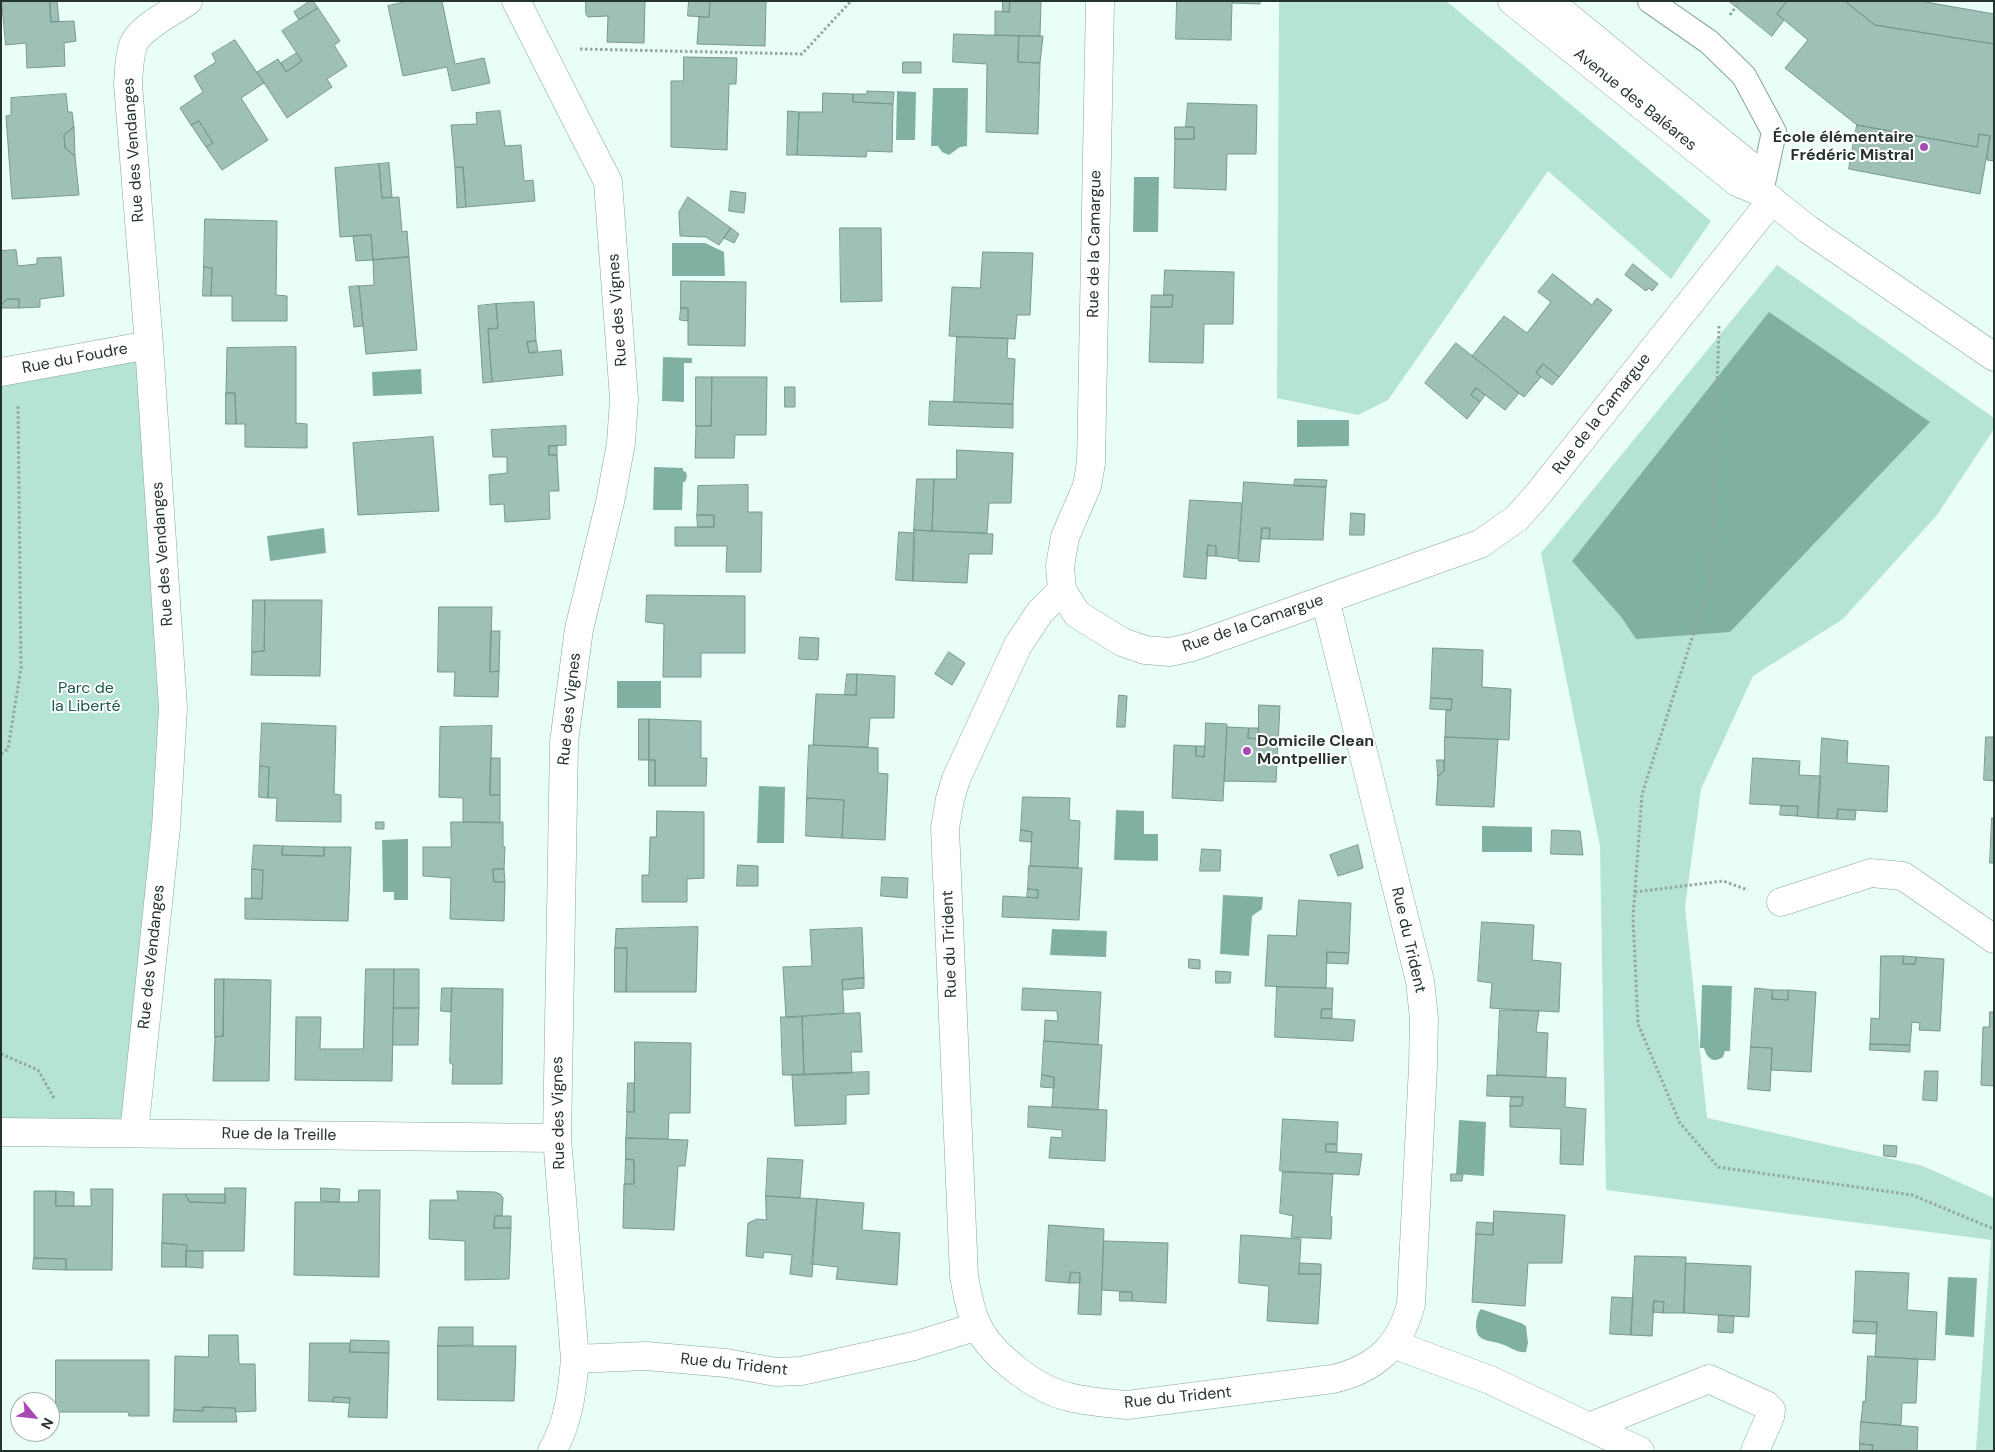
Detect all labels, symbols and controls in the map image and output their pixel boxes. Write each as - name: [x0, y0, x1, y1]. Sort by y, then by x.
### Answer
- street label: Avenue des Baléares: [1570, 45, 1700, 155]
- street label: Rue des Vendanges: [119, 77, 149, 223]
- place label: École élémentaire Frédéric Mistral: [1773, 128, 1914, 166]
- marker: École élémentaire Frédéric Mistral: [1918, 141, 1930, 153]
- street label: Rue de la Camargue: [1084, 170, 1106, 318]
- street label: Rue des Vignes: [604, 253, 632, 367]
- street label: Rue du Foudre: [21, 339, 129, 379]
- street label: Rue de la Camargue: [1549, 350, 1655, 478]
- street label: Rue des Vendanges: [148, 481, 178, 627]
- street label: Rue de la Camargue: [1180, 591, 1326, 657]
- street label: Rue des Vignes: [555, 652, 585, 766]
- park label: Parc de la Liberté: [52, 679, 120, 717]
- place label: Domicile Clean Montpellier: [1257, 732, 1374, 770]
- marker: Domicile Clean Montpellier: [1241, 745, 1253, 757]
- street label: Rue des Vendanges: [135, 884, 169, 1030]
- street label: Rue du Trident: [1387, 885, 1429, 995]
- street label: Rue du Trident: [939, 890, 961, 998]
- street label: Rue des Vignes: [548, 1056, 570, 1170]
- street label: Rue de la Treille: [221, 1124, 337, 1146]
- street label: Rue du Trident: [679, 1350, 789, 1380]
- street label: Rue du Trident: [1123, 1383, 1233, 1413]
- north arrow: [10, 1392, 60, 1442]
- text: N: [37, 1415, 58, 1432]

